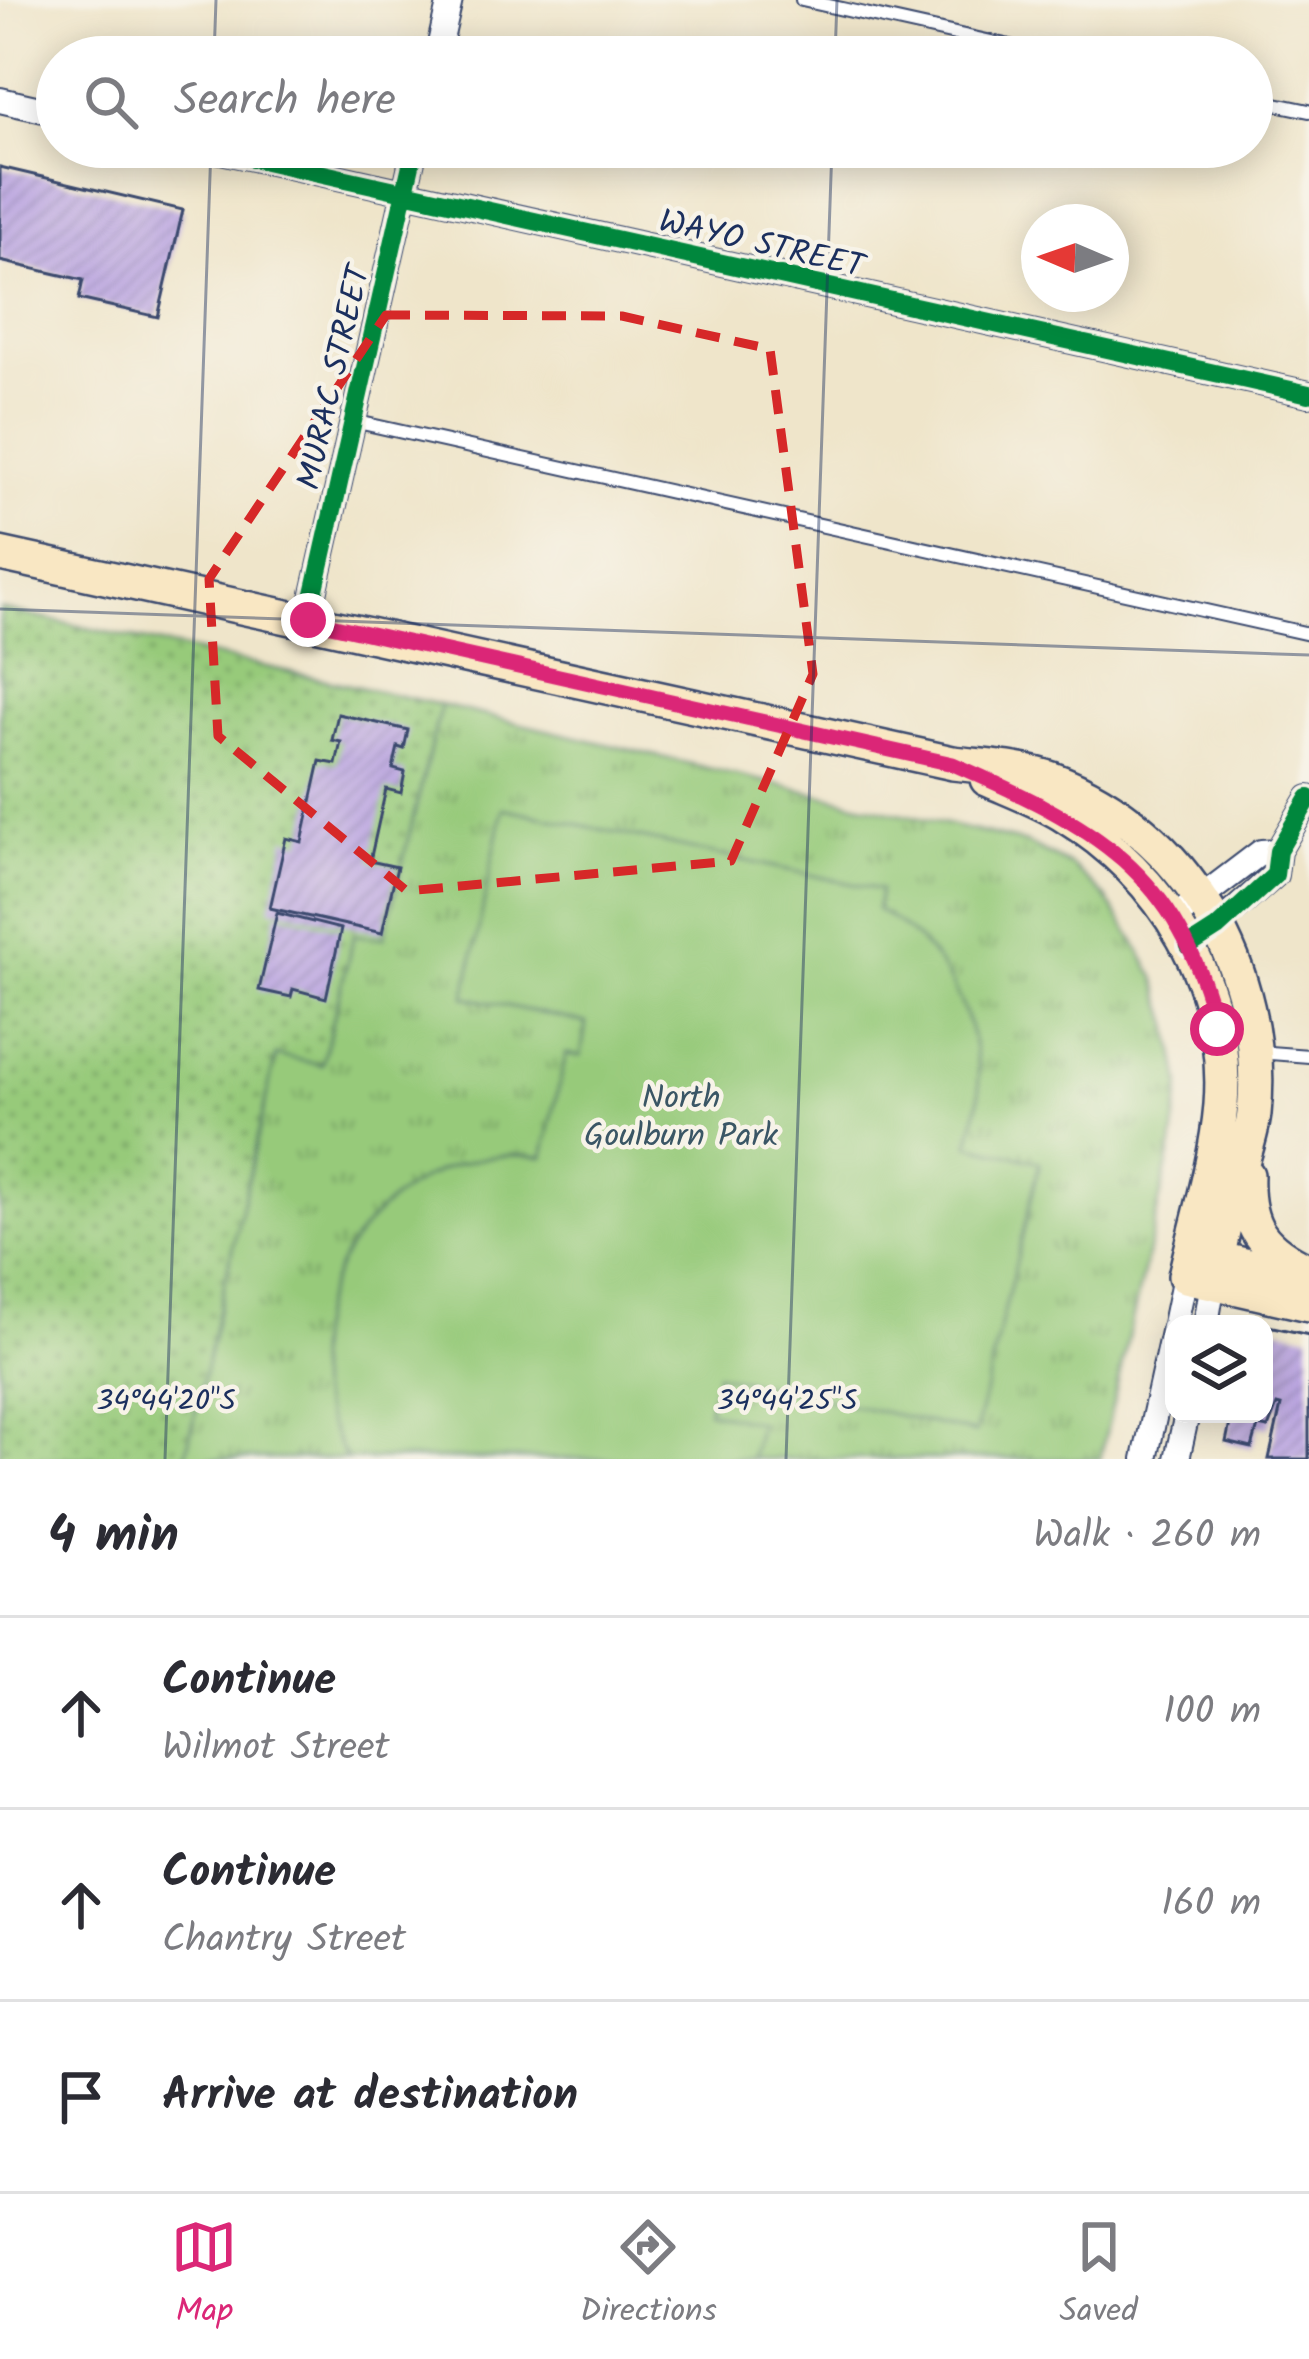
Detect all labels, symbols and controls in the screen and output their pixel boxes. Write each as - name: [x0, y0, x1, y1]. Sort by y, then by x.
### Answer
- search box: [36, 36, 1273, 168]
- text: Search here: [174, 66, 396, 138]
- icon: search: [78, 69, 144, 135]
- street label: WAYO STREET: [653, 196, 871, 295]
- north arrow: [1021, 204, 1129, 312]
- street label: MURAC STREET: [284, 258, 387, 495]
- route end: [281, 593, 335, 647]
- route start: [1190, 1002, 1244, 1056]
- park label: North Goulburn Park: [584, 1073, 778, 1164]
- map controls: [1165, 1315, 1273, 1423]
- button: layers: [1165, 1315, 1273, 1423]
- text: 34°44'20"S: [96, 1378, 236, 1426]
- text: 34°44'25"S: [717, 1378, 857, 1426]
- text: 4 min: [48, 1497, 179, 1578]
- text: Walk · 260 m: [1033, 1506, 1261, 1568]
- text: Continue: [162, 1646, 336, 1718]
- icon: ahead: [48, 1680, 114, 1746]
- text: 100 m: [1163, 1682, 1261, 1744]
- text: Wilmot Street: [162, 1718, 390, 1780]
- text: Continue: [162, 1838, 336, 1910]
- icon: ahead: [48, 1872, 114, 1938]
- text: 160 m: [1161, 1874, 1261, 1936]
- text: Chantry Street: [162, 1910, 406, 1972]
- text: Arrive at destination: [162, 2061, 578, 2133]
- icon: arrive: [48, 2064, 114, 2130]
- tab: Map: [171, 2214, 237, 2339]
- tab: Directions: [580, 2214, 717, 2339]
- tab: Saved: [1059, 2214, 1138, 2339]

